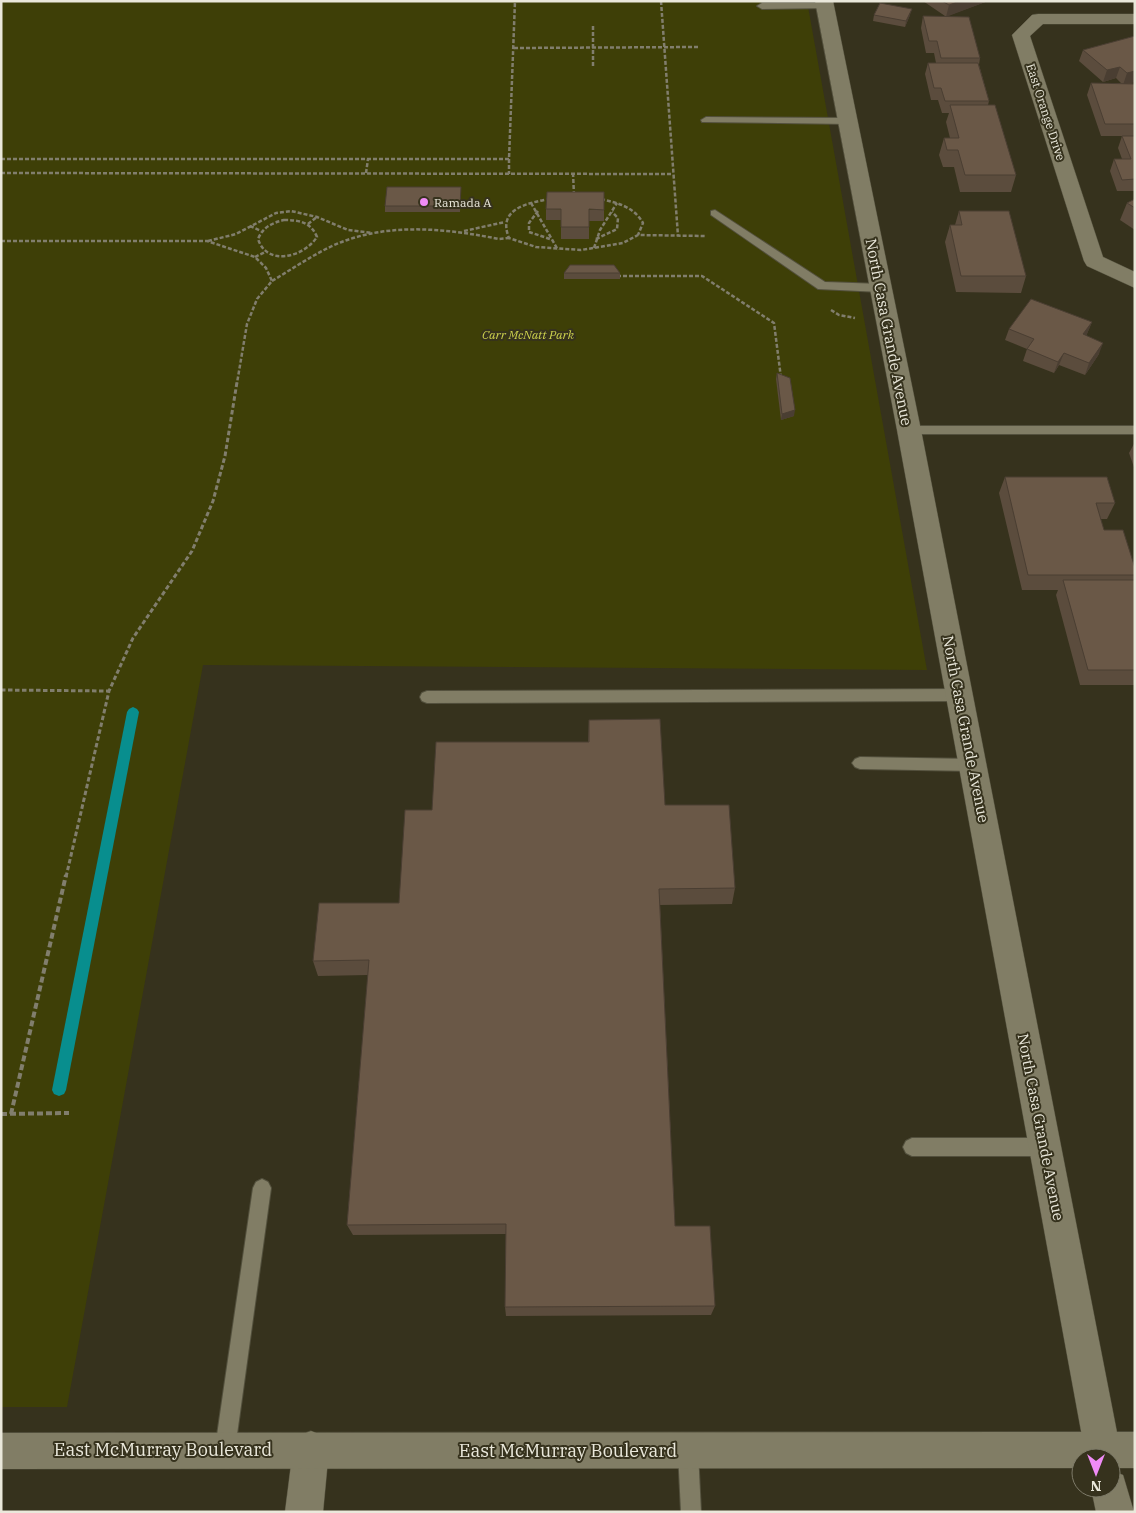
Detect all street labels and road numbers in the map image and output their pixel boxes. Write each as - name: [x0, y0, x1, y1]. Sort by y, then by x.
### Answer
- street label: East Orange Drive: [1023, 62, 1069, 162]
- street label: North Casa Grande Avenue: [862, 237, 916, 427]
- street label: North Casa Grande Avenue: [939, 634, 993, 824]
- street label: North Casa Grande Avenue: [1014, 1032, 1068, 1222]
- street label: East McMurray Boulevard: [54, 1438, 272, 1461]
- street label: East McMurray Boulevard: [459, 1439, 677, 1462]

